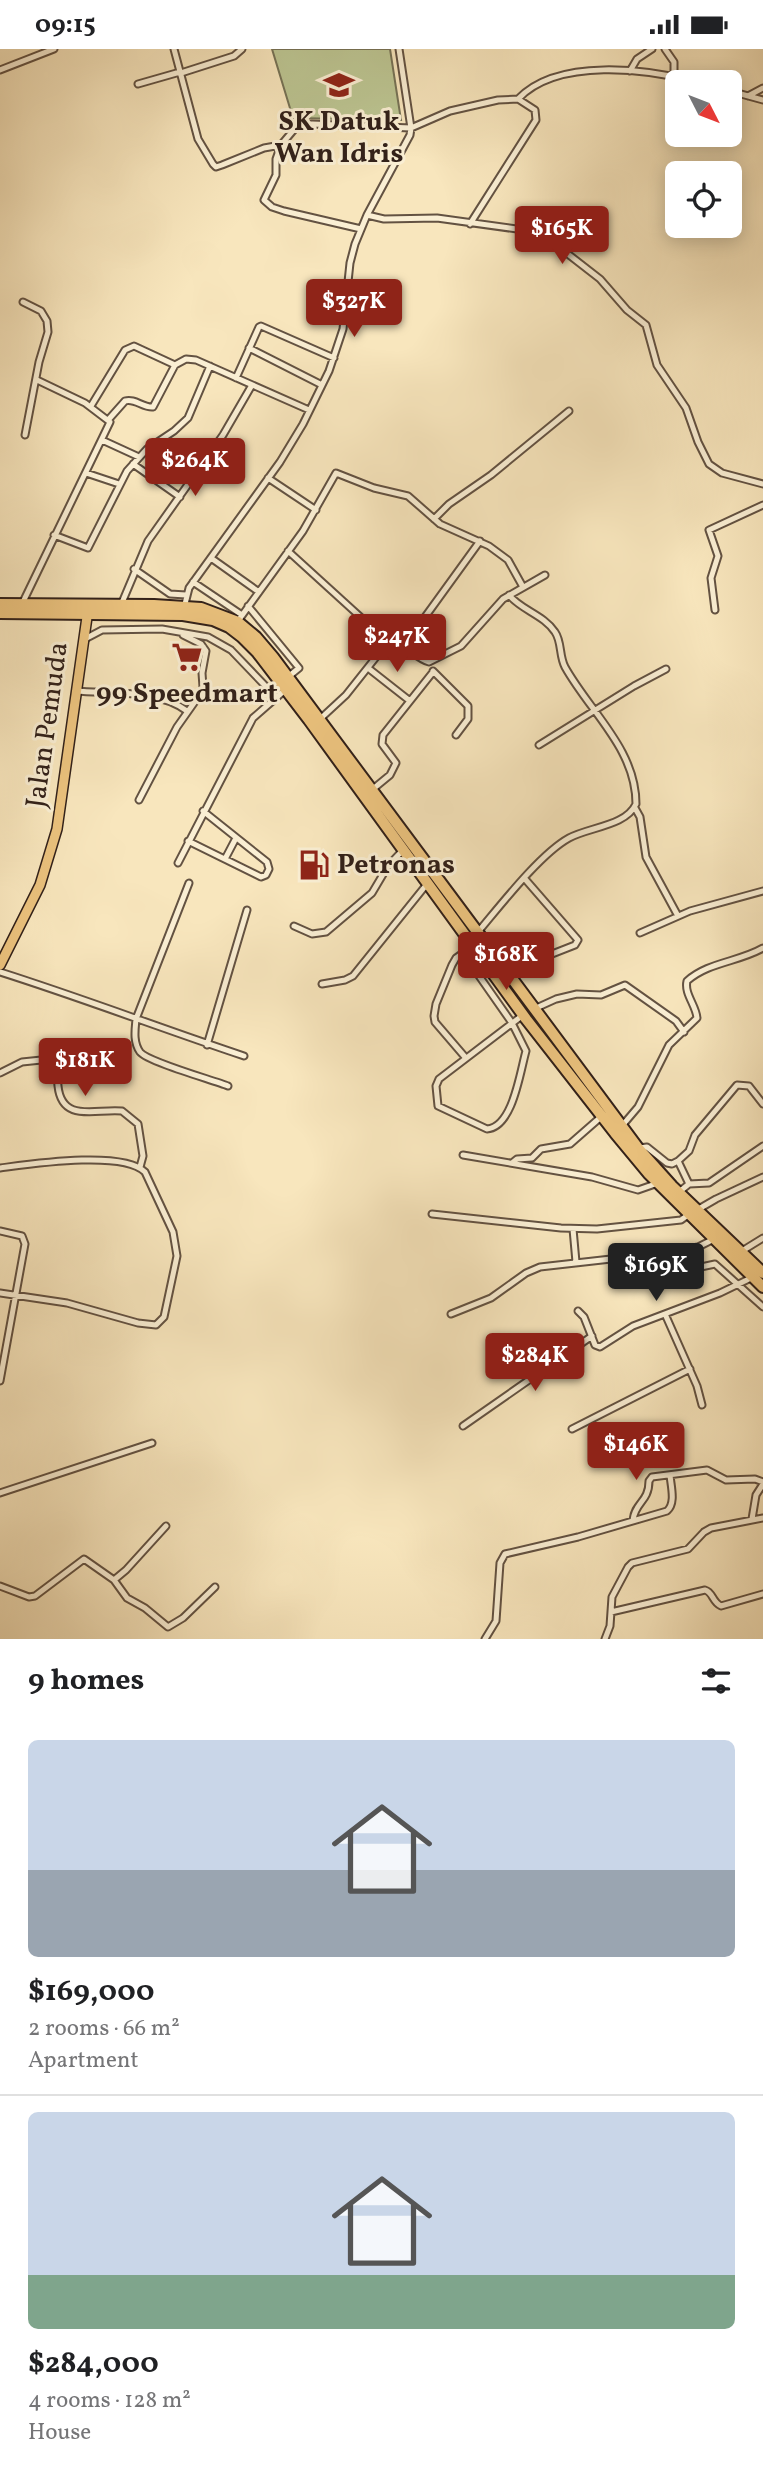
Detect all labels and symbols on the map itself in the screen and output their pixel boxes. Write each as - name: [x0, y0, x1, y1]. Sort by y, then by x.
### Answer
- school or university icon: SK Datuk Wan Idris: [322, 68, 356, 102]
- north arrow: [665, 70, 742, 147]
- place label: SK Datuk Wan Idris: [275, 103, 403, 174]
- pin: $165K: [513, 207, 611, 266]
- pin: $327K: [305, 279, 403, 339]
- pin: $264K: [146, 439, 244, 498]
- pin: $247K: [348, 615, 446, 674]
- street label: Jalan Pemuda: [17, 640, 79, 810]
- supermarket icon: 99 Speedmart: [170, 640, 204, 674]
- place label: 99 Speedmart: [96, 675, 278, 714]
- place label: Petronas: [337, 846, 455, 885]
- fuel station icon: Petronas: [297, 848, 331, 882]
- pin: $168K: [457, 933, 555, 992]
- pin: $181K: [36, 1039, 134, 1098]
- pin: $169K: [607, 1243, 705, 1303]
- pin: $284K: [486, 1333, 584, 1393]
- pin: $146K: [587, 1423, 685, 1482]

